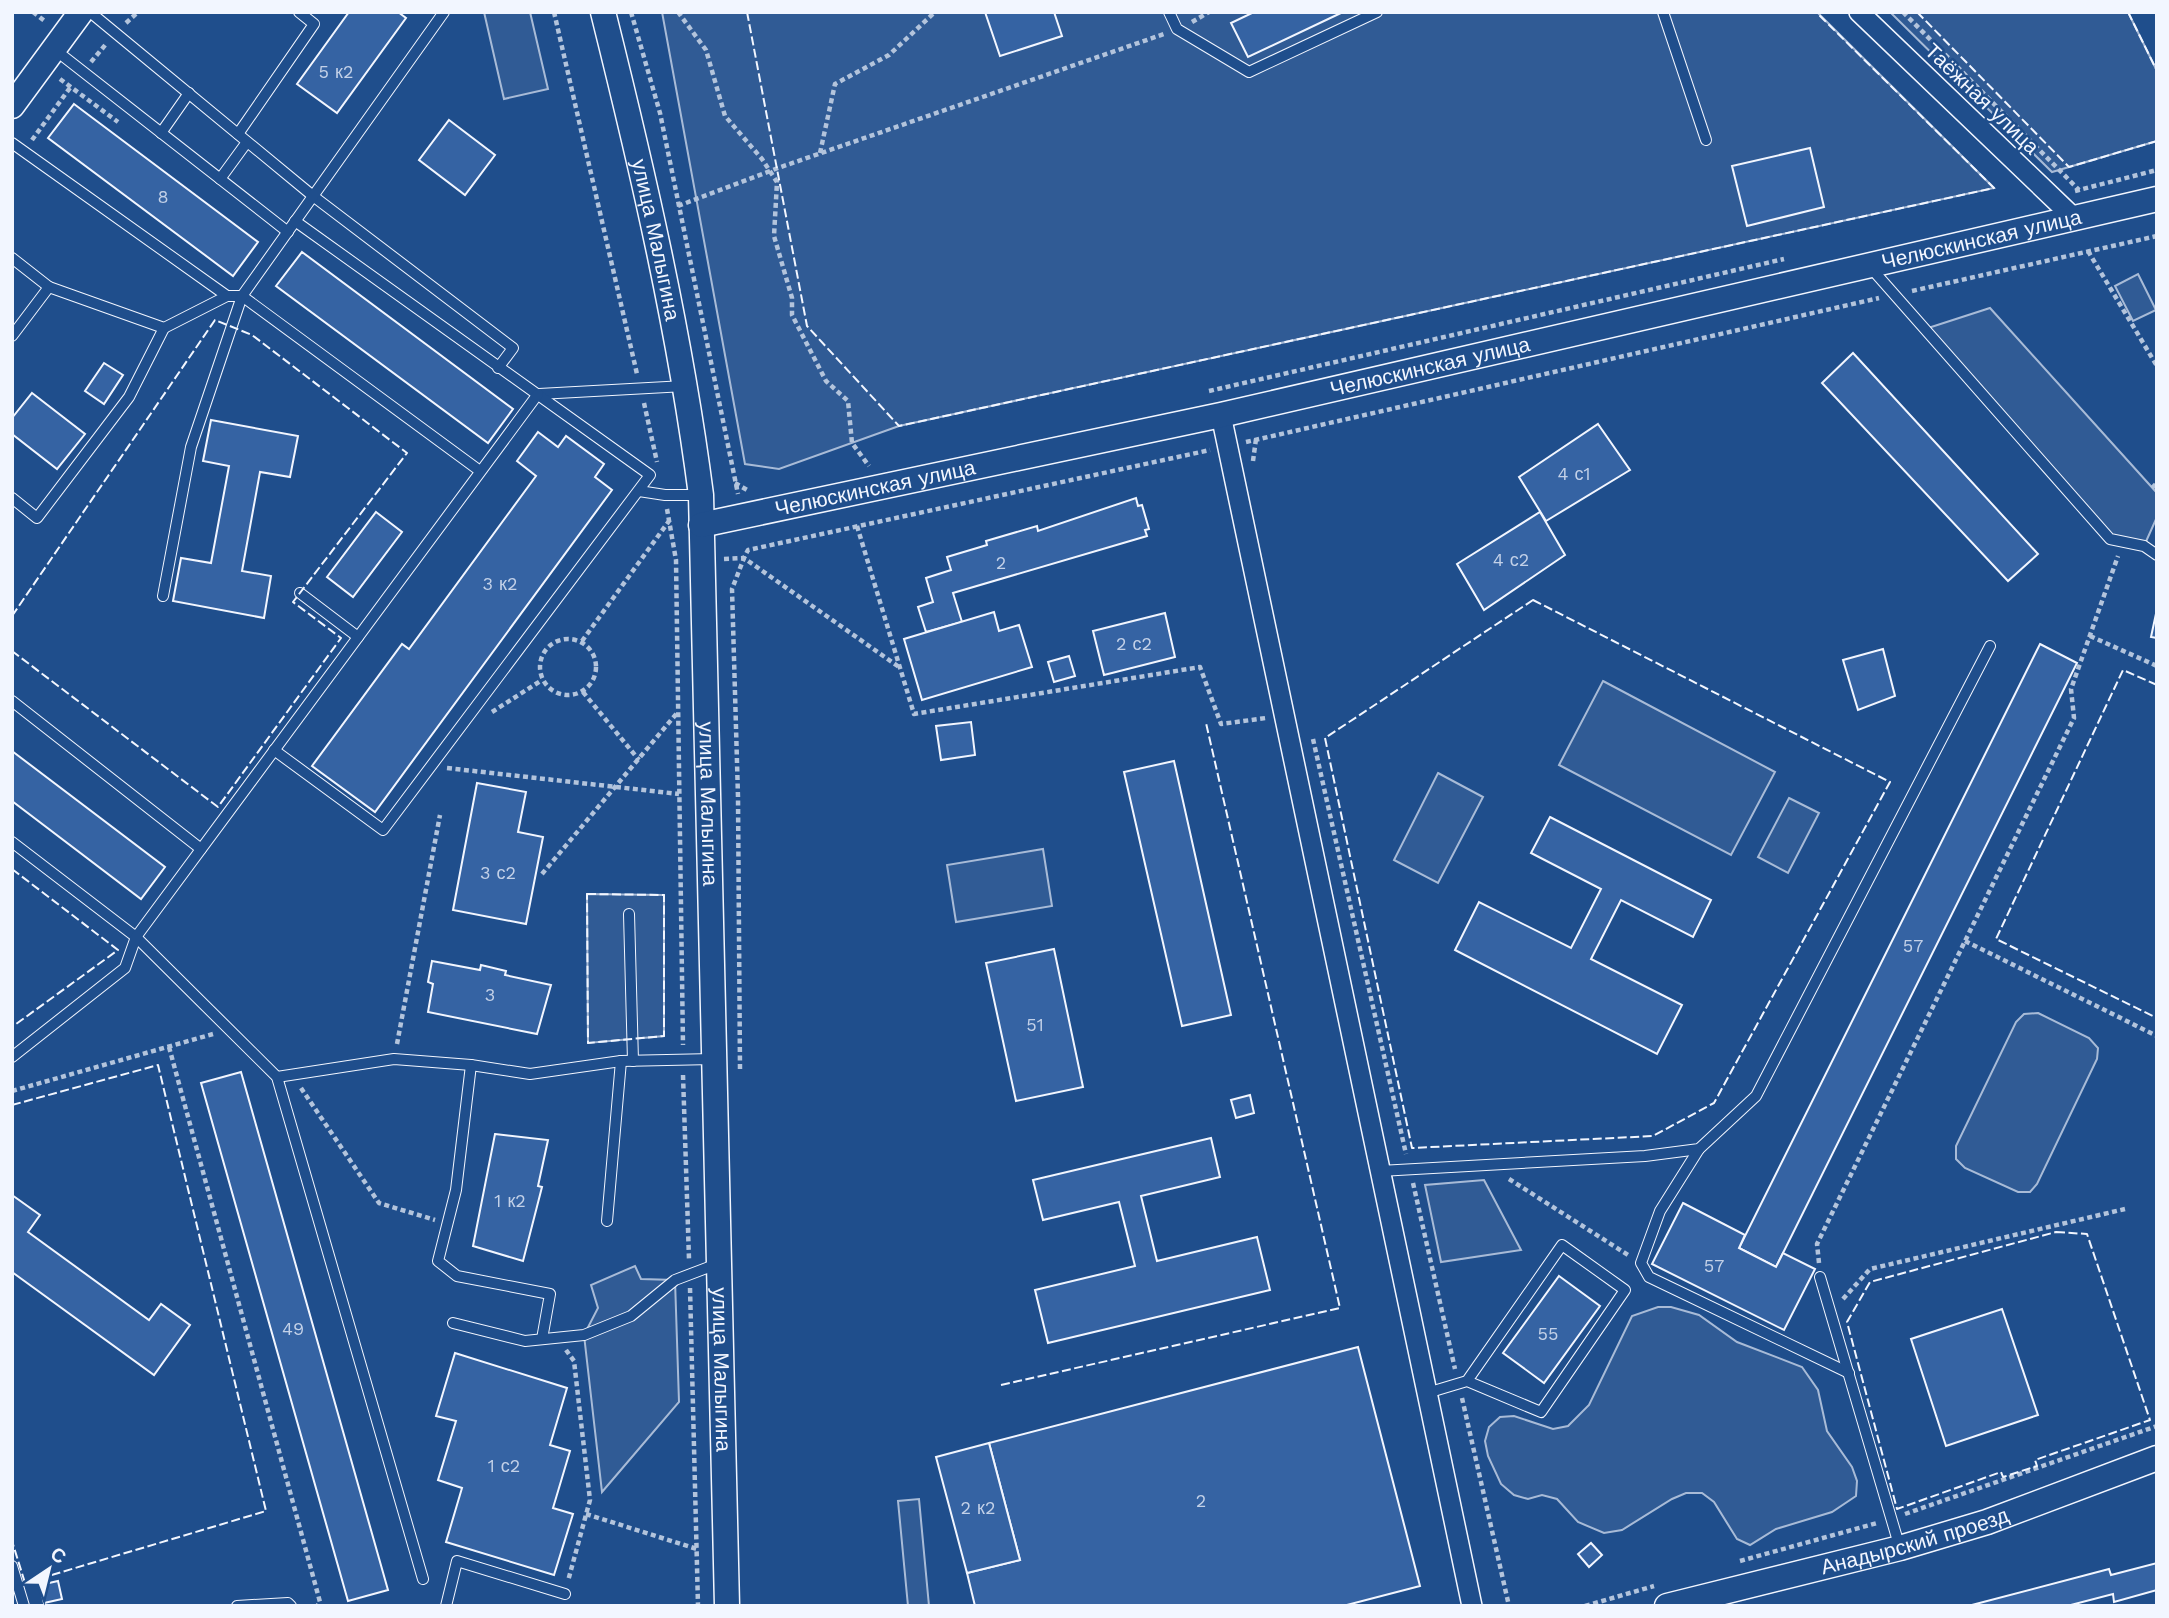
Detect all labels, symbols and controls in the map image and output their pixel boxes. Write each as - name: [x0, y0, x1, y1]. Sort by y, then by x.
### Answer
- street label: Таёжная улица: [1920, 38, 2045, 160]
- house number: 5 к2: [319, 61, 353, 82]
- street label: улица Малыгина: [627, 157, 686, 323]
- house number: 8: [157, 186, 169, 207]
- street label: Челюскинская улица: [1879, 204, 2084, 274]
- street label: Челюскинская улица: [1328, 331, 1532, 401]
- street label: Челюскинская улица: [773, 454, 978, 521]
- house number: 4 с1: [1557, 463, 1591, 484]
- house number: 4 с2: [1493, 549, 1529, 570]
- house number: 2: [996, 552, 1006, 573]
- house number: 3 к2: [482, 573, 518, 594]
- house number: 2 с2: [1116, 633, 1152, 654]
- street label: улица Малыгина: [694, 721, 723, 887]
- house number: 3 с2: [480, 862, 516, 883]
- house number: 57: [1903, 935, 1923, 956]
- house number: 3: [485, 984, 495, 1005]
- house number: 51: [1026, 1014, 1044, 1035]
- house number: 1 к2: [494, 1190, 526, 1211]
- house number: 57: [1704, 1255, 1724, 1276]
- street label: улица Малыгина: [708, 1287, 736, 1452]
- house number: 49: [282, 1318, 304, 1339]
- house number: 55: [1538, 1323, 1558, 1344]
- house number: 1 с2: [488, 1455, 520, 1476]
- house number: 2: [1196, 1490, 1206, 1511]
- house number: 2 к2: [960, 1497, 996, 1518]
- street label: Анадырский проезд: [1818, 1502, 2012, 1579]
- north arrow: [14, 1534, 84, 1604]
- text: С: [46, 1542, 71, 1569]

